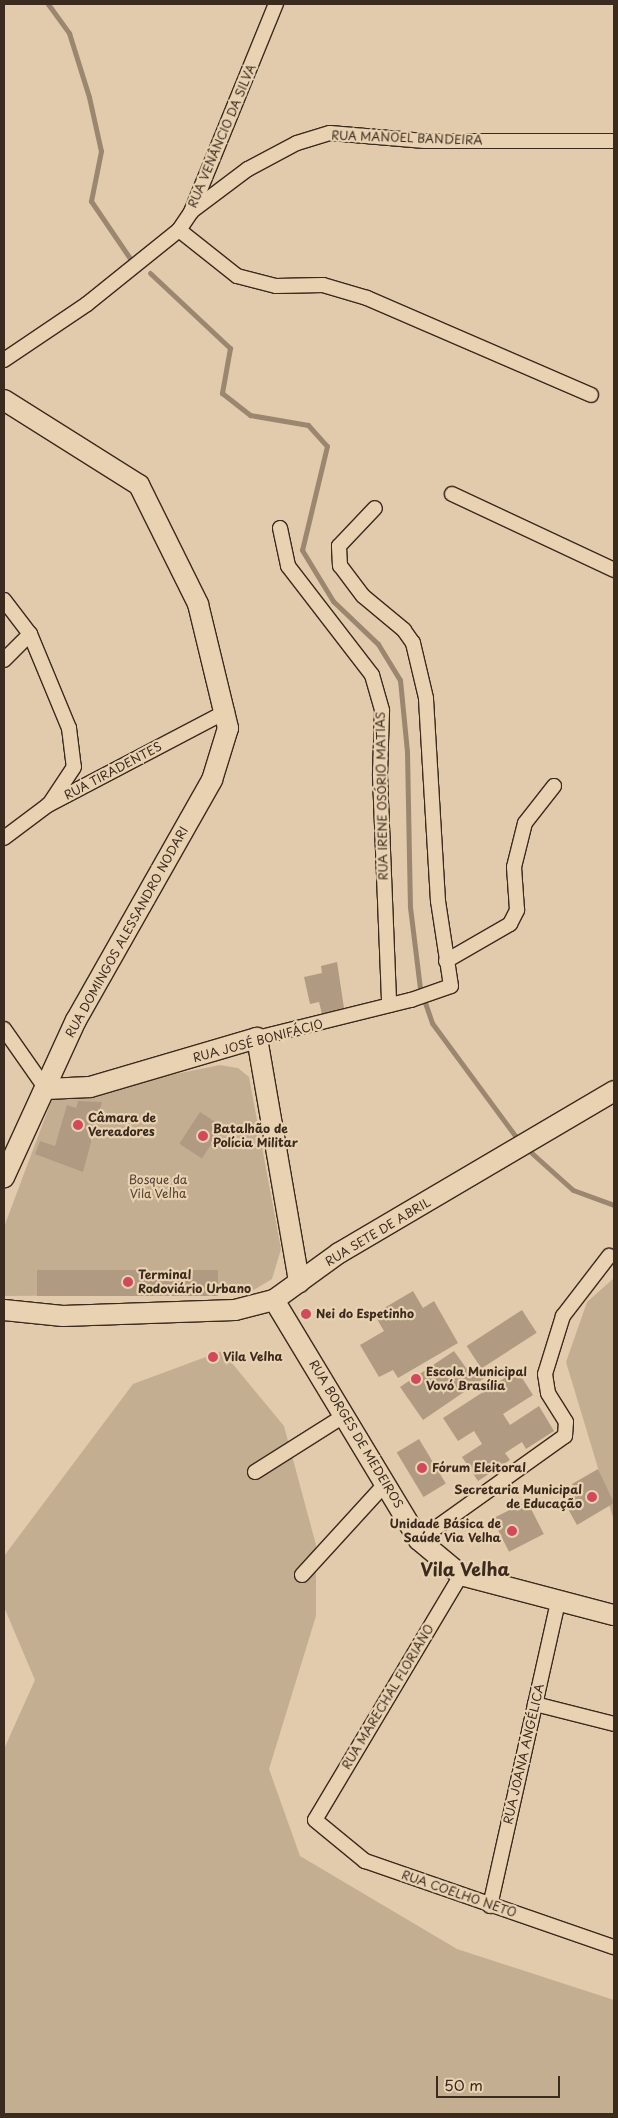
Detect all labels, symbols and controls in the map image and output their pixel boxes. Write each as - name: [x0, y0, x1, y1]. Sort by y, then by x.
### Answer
- street label: RUA VENÂNCIO DA SILVA: [185, 60, 259, 212]
- street label: RUA MANOEL BANDEIRA: [330, 128, 484, 148]
- street label: RUA IRENE OSÓRIO MATIAS: [373, 711, 391, 881]
- street label: RUA TIRADENTES: [61, 739, 165, 803]
- street label: RUA DOMINGOS ALESSANDRO NODARI: [62, 823, 192, 1041]
- street label: RUA JOSÉ BONIFÁCIO: [191, 1017, 325, 1065]
- place label: Câmara de Vereadores: [88, 1111, 156, 1139]
- marker: Câmara de Vereadores: [72, 1119, 84, 1131]
- place label: Batalhão de Polícia Militar: [213, 1122, 298, 1150]
- marker: Batalhão de Polícia Militar: [197, 1130, 209, 1142]
- park label: Bosque da Vila Velha: [129, 1173, 187, 1201]
- street label: RUA SETE DE ABRIL: [321, 1194, 435, 1270]
- place label: Terminal Rodoviário Urbano: [138, 1268, 251, 1296]
- marker: Terminal Rodoviário Urbano: [122, 1276, 134, 1288]
- place label: Nei do Espetinho: [316, 1307, 416, 1321]
- marker: Nei do Espetinho: [300, 1308, 312, 1320]
- place label: Vila Velha: [223, 1350, 284, 1364]
- marker: Vila Velha: [207, 1351, 219, 1363]
- street label: RUA BORGES DE MEDEIROS: [306, 1357, 406, 1511]
- place label: Escola Municipal Vovó Brasília: [426, 1365, 528, 1393]
- marker: Escola Municipal Vovó Brasília: [410, 1373, 422, 1385]
- place label: Fórum Eleitoral: [432, 1461, 526, 1475]
- marker: Fórum Eleitoral: [416, 1462, 428, 1474]
- place label: Secretaria Municipal de Educação: [453, 1483, 582, 1511]
- marker: Secretaria Municipal de Educação: [586, 1491, 598, 1503]
- place label: Unidade Básica de Saúde Via Velha: [388, 1517, 501, 1545]
- marker: Unidade Básica de Saúde Via Velha: [505, 1524, 519, 1538]
- district label: Vila Velha: [419, 1558, 511, 1580]
- street label: RUA MARECHAL FLORIANO: [339, 1621, 437, 1773]
- street label: RUA JOANA ANGÉLICA: [501, 1683, 547, 1825]
- street label: RUA COELHO NETO: [399, 1867, 519, 1921]
- scale bar: [438, 2066, 562, 2098]
- text: 50 m: [444, 2073, 483, 2096]

